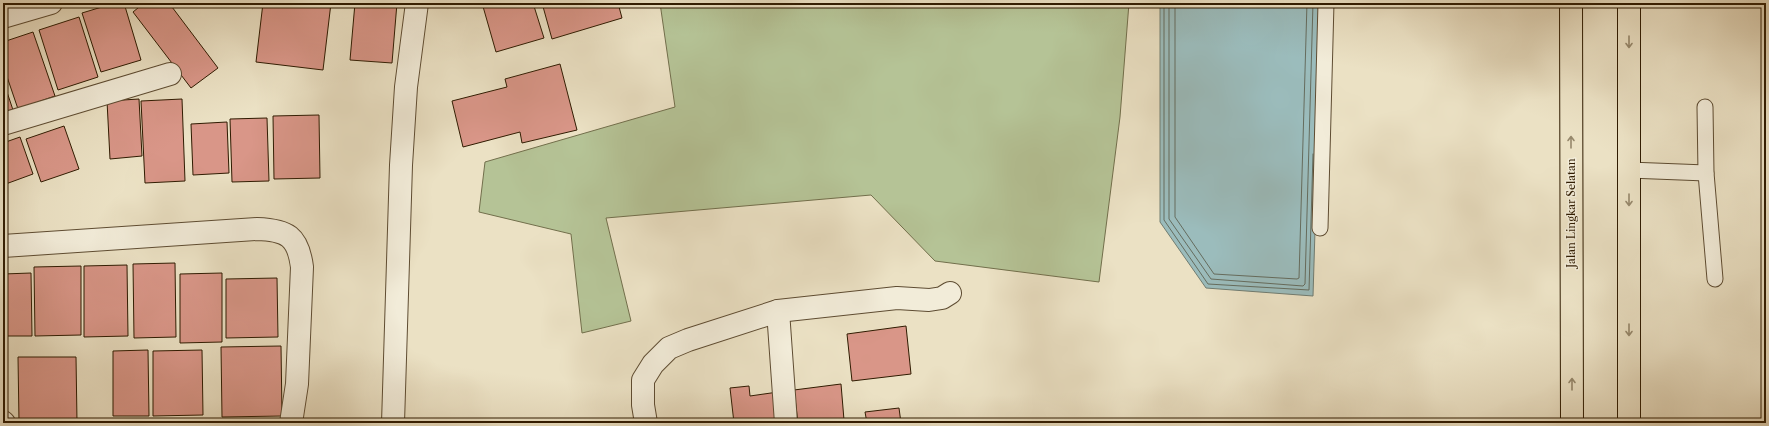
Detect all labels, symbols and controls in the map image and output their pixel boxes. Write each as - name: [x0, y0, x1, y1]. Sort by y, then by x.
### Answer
- one-way arrow: [1625, 35, 1633, 48]
- one-way arrow: [1567, 136, 1575, 149]
- street label: Jalan Lingkar Selatan: [1564, 158, 1578, 270]
- one-way arrow: [1625, 193, 1633, 206]
- one-way arrow: [1625, 323, 1633, 336]
- one-way arrow: [1568, 378, 1576, 391]

